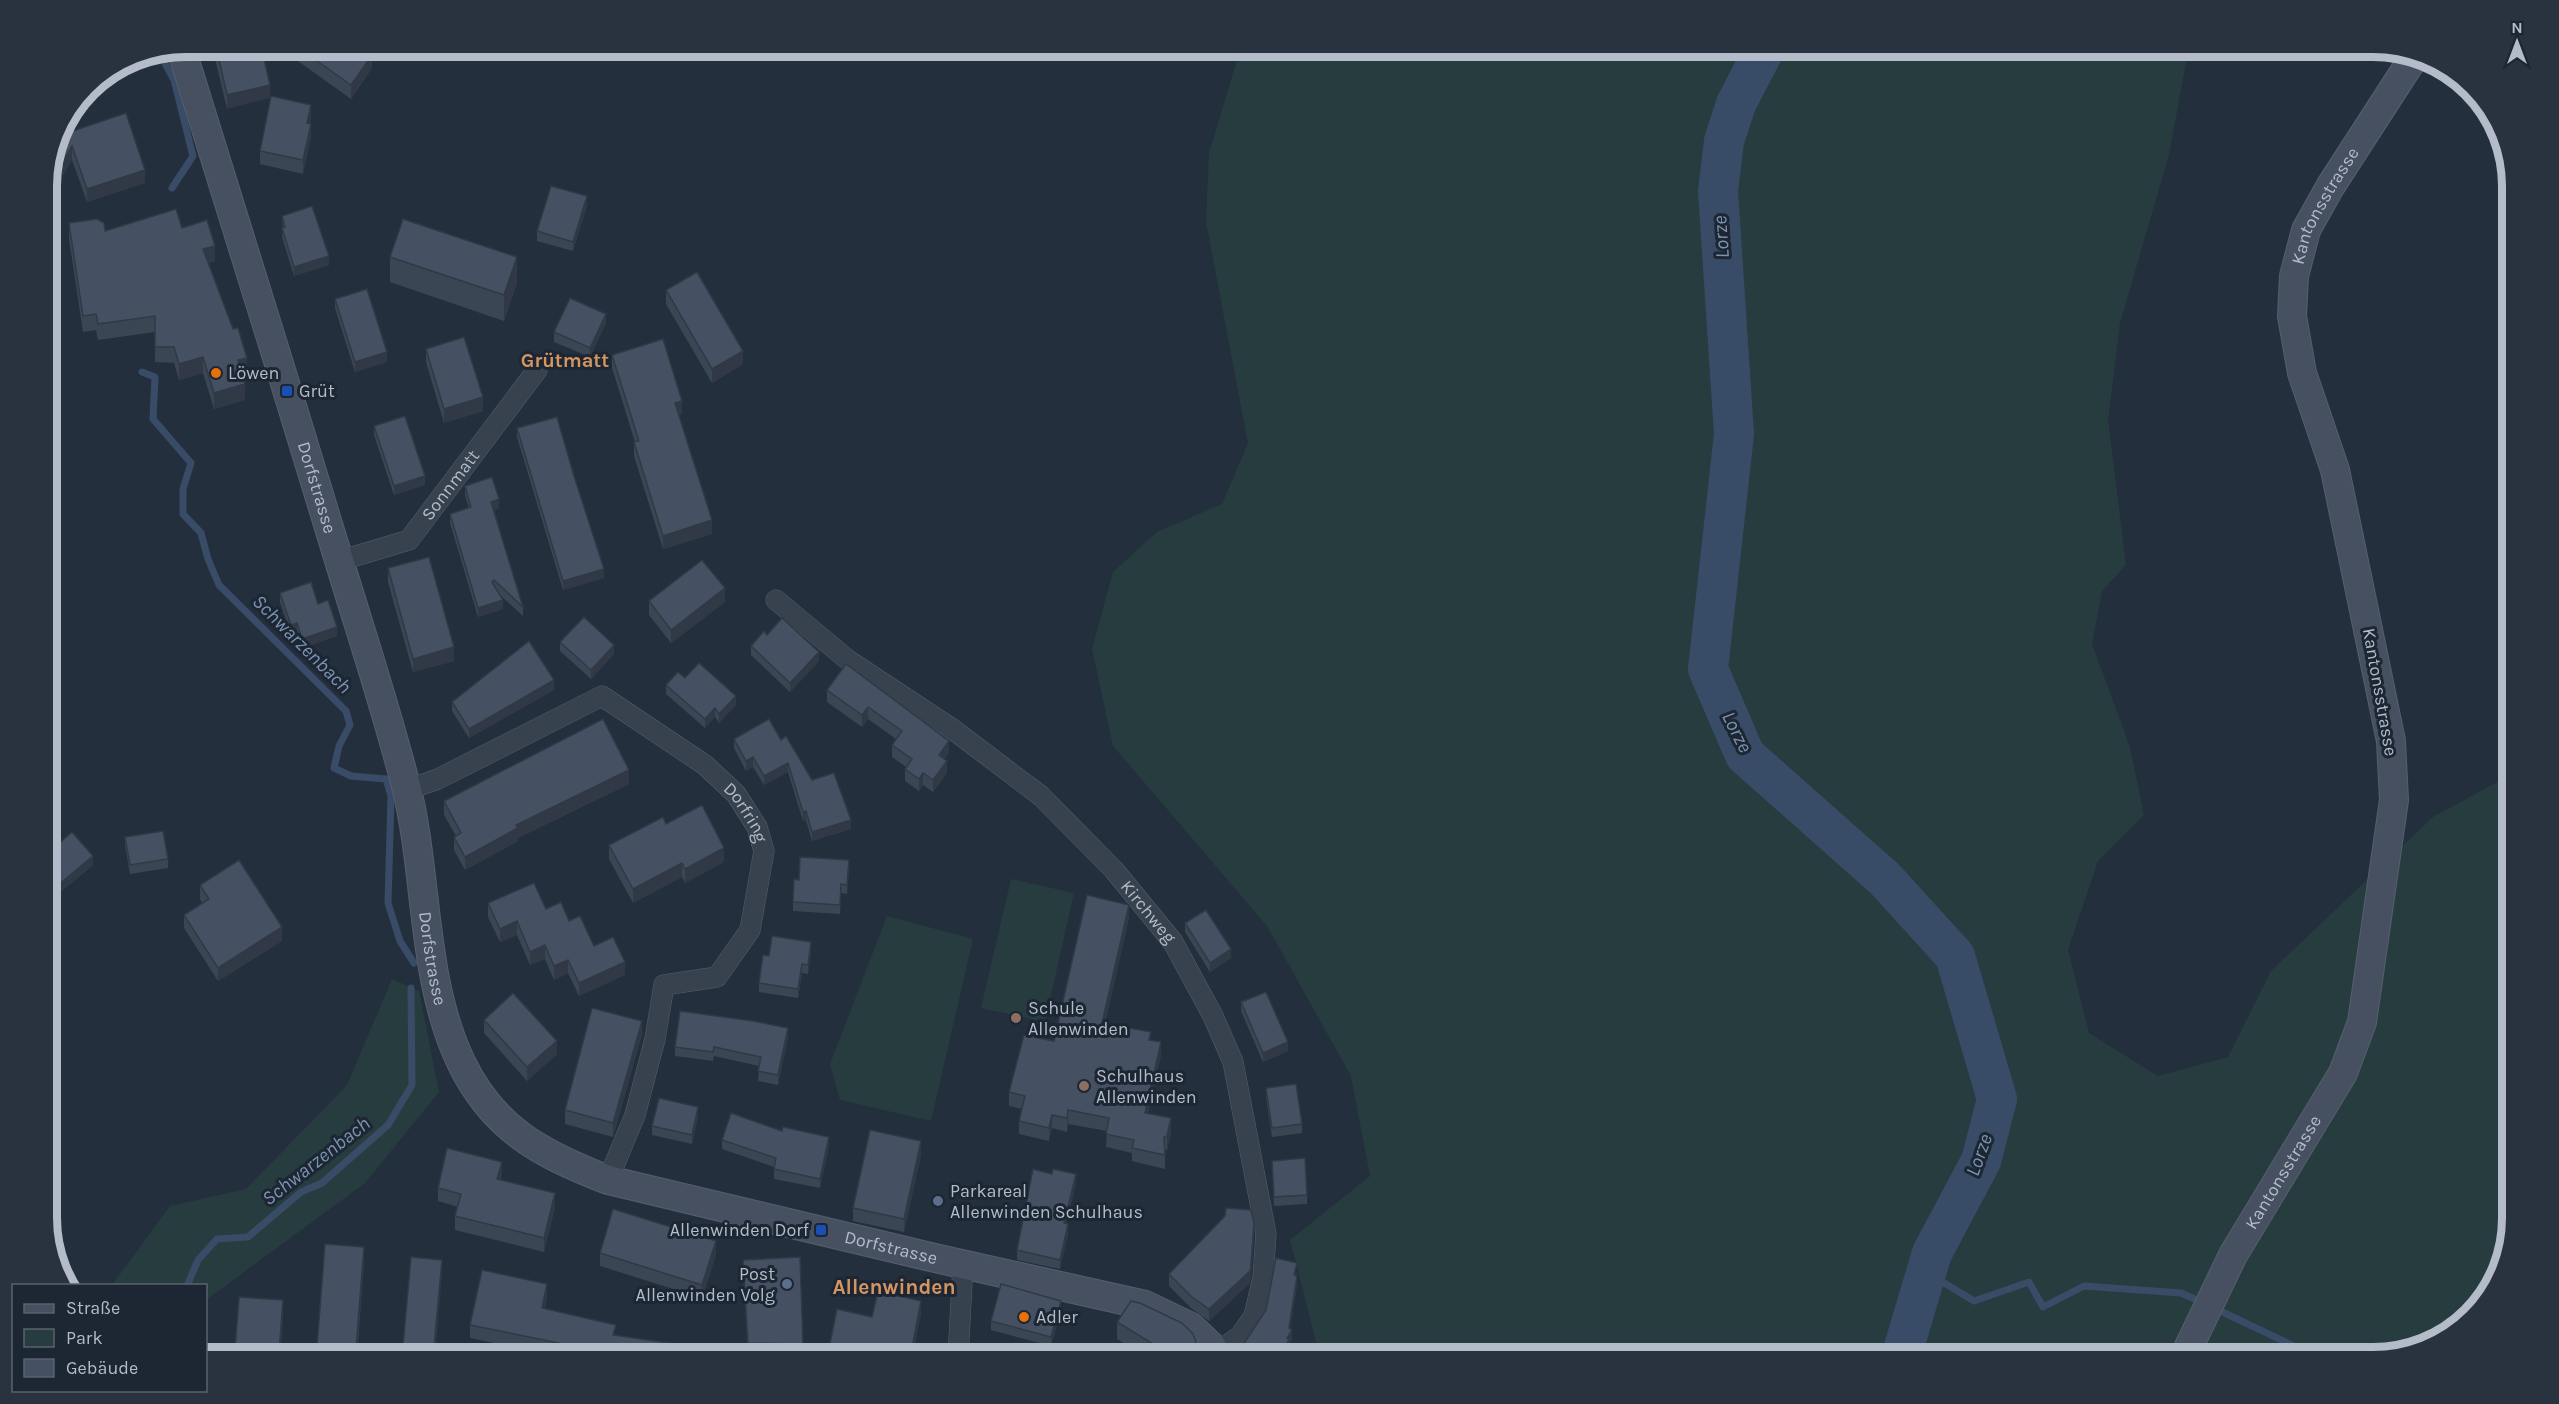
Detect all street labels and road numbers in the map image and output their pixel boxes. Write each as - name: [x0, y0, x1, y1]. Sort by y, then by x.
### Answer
- street label: Kantonsstrasse: [2287, 143, 2364, 267]
- street label: Dorfstrasse: [293, 439, 341, 536]
- street label: Sonnmatt: [417, 445, 484, 525]
- street label: Kantonsstrasse: [2358, 626, 2402, 758]
- street label: Dorfring: [719, 777, 772, 845]
- street label: Kirchweg: [1116, 876, 1181, 948]
- street label: Dorfstrasse: [414, 910, 451, 1008]
- street label: Kantonsstrasse: [2240, 1111, 2326, 1233]
- street label: Dorfstrasse: [842, 1226, 940, 1269]

